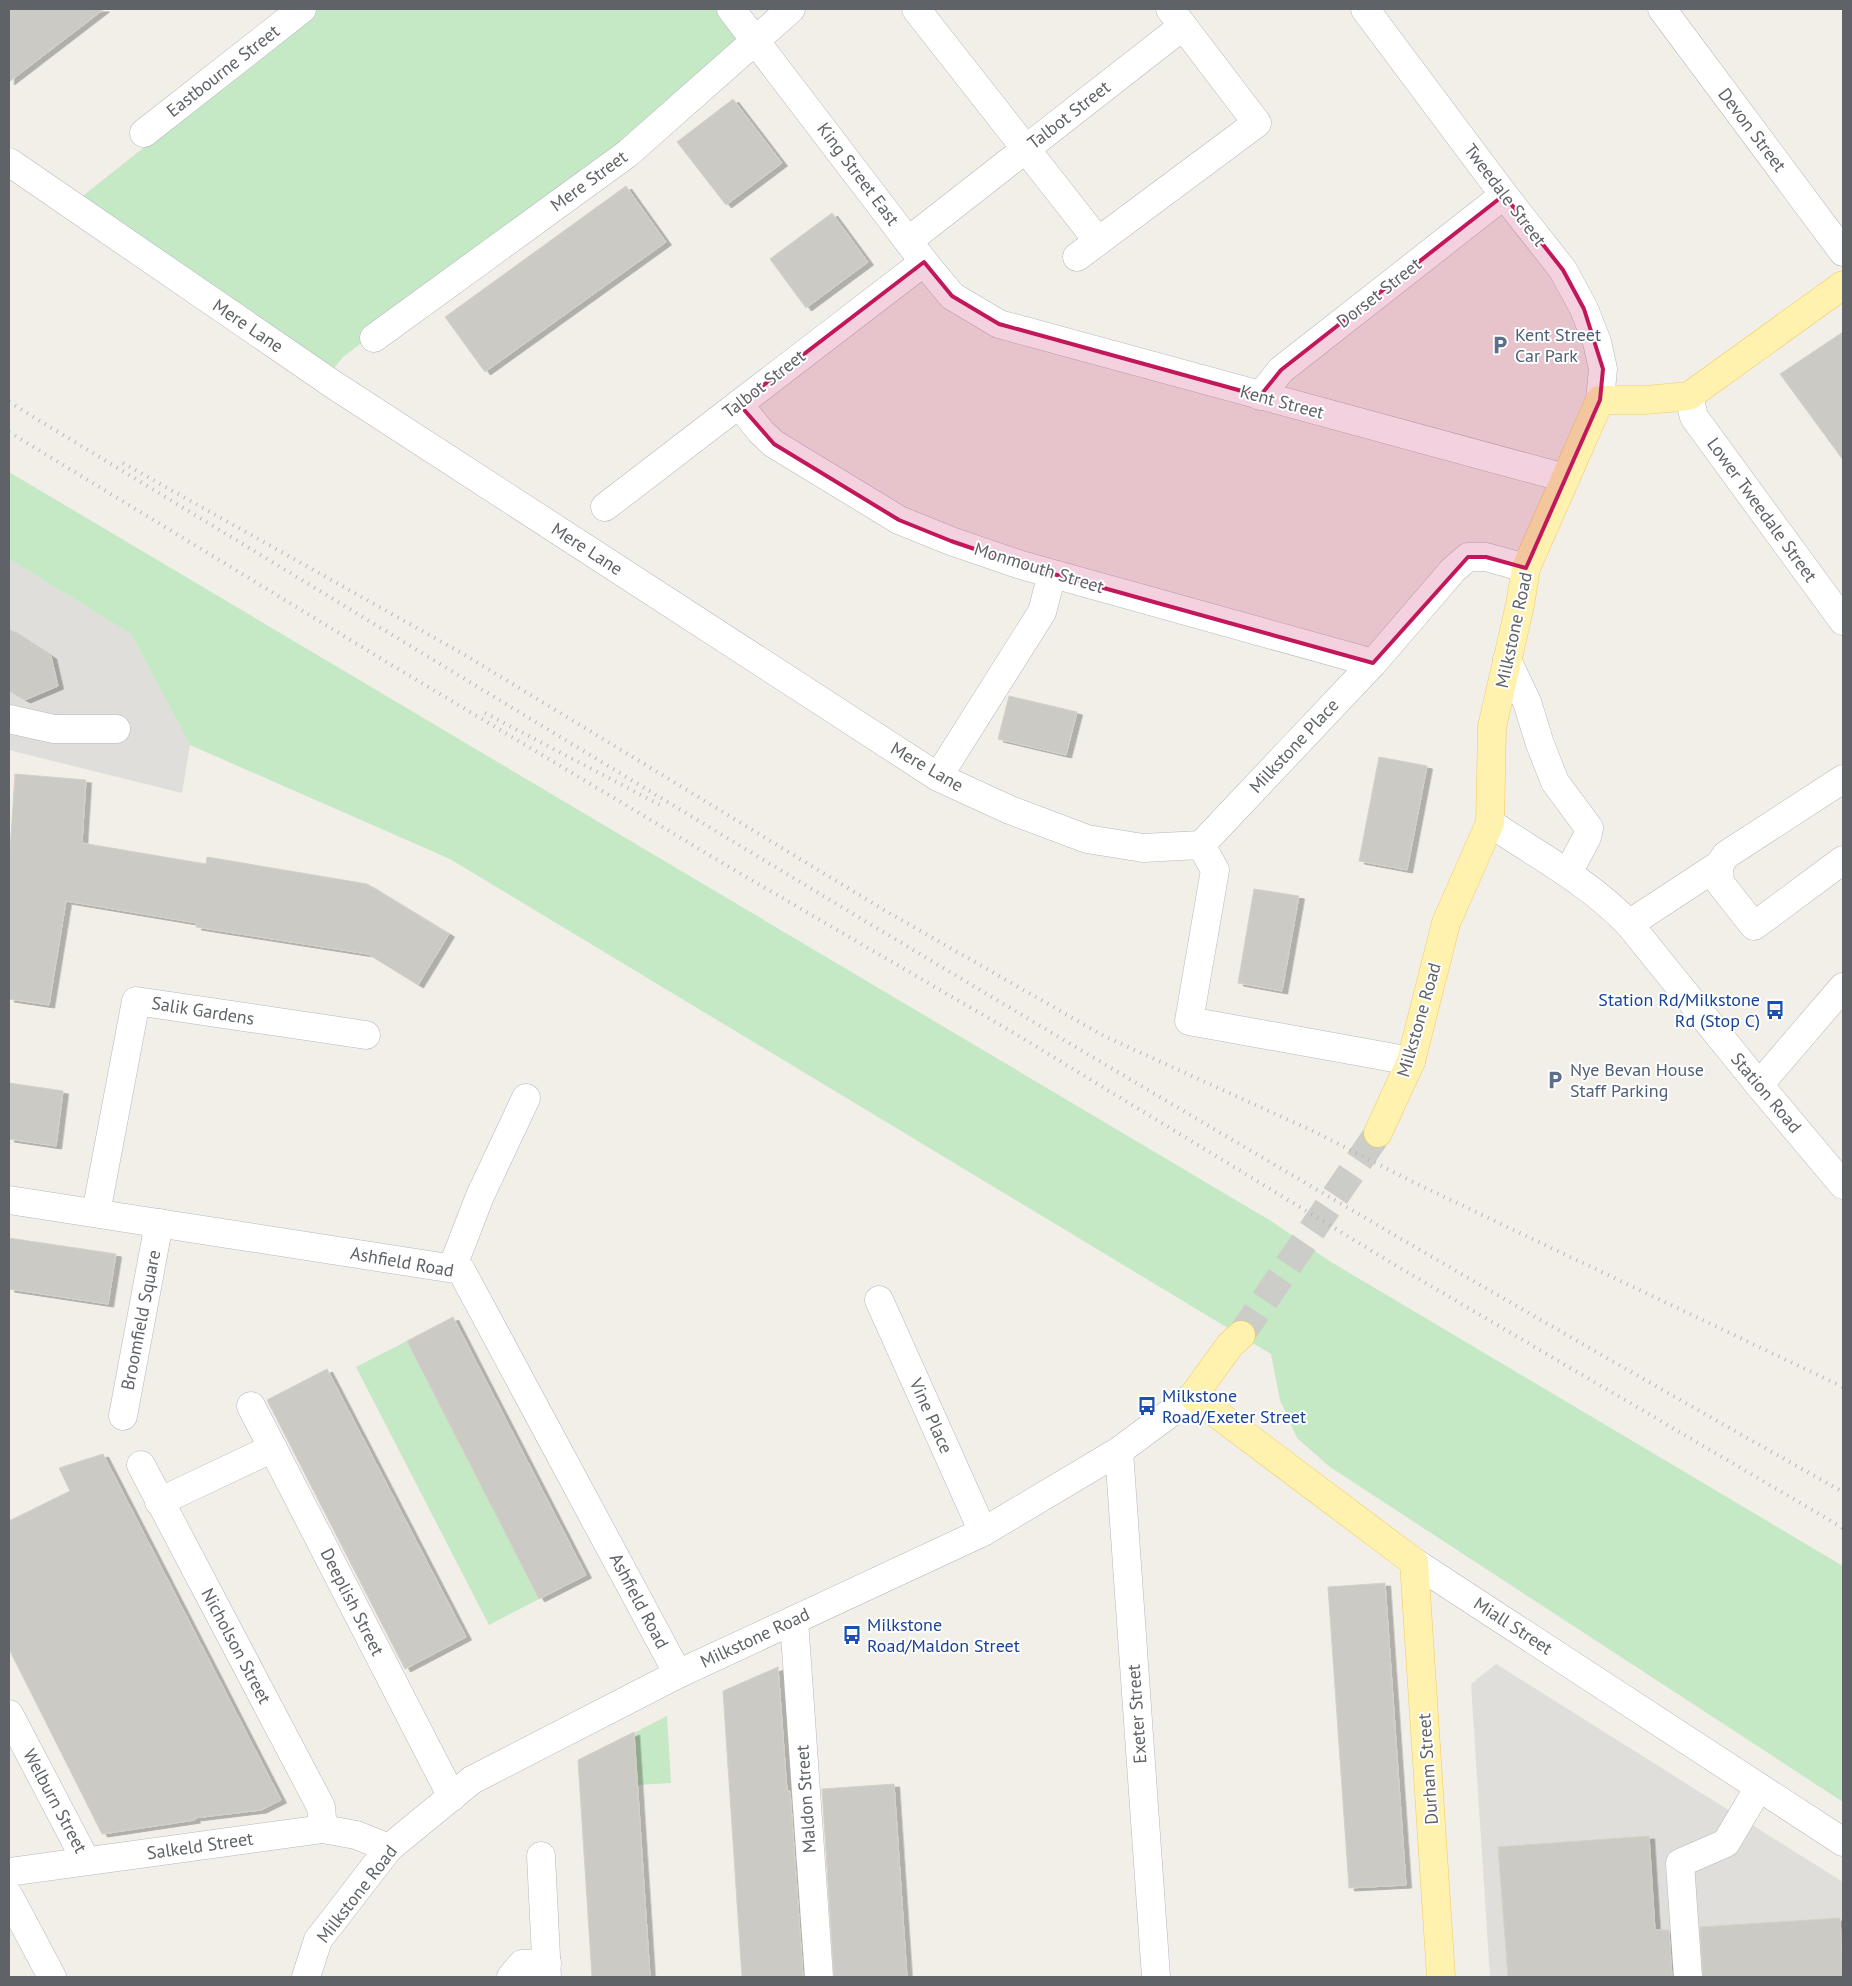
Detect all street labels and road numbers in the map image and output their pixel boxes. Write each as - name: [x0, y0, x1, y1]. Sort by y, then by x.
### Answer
- street label: Eastbourne Street: [162, 19, 284, 122]
- street label: Talbot Street: [1023, 75, 1115, 154]
- street label: Devon Street: [1713, 83, 1791, 176]
- street label: King Street East: [812, 118, 905, 230]
- street label: Tweedale Street: [1459, 139, 1551, 251]
- street label: Mere Street: [546, 145, 632, 216]
- street label: Dorset Street: [1332, 252, 1426, 333]
- street label: Mere Lane: [209, 294, 288, 358]
- street label: Talbot Street: [718, 344, 810, 423]
- street label: Kent Street: [1238, 379, 1327, 424]
- street label: Lower Tweedale Street: [1702, 433, 1823, 586]
- street label: Mere Lane: [547, 517, 627, 580]
- street label: Monmouth Street: [972, 537, 1107, 598]
- street label: Milkstone Road: [1490, 570, 1537, 690]
- street label: Milkstone Place: [1244, 694, 1343, 798]
- street label: Mere Lane: [887, 737, 968, 797]
- street label: Milkstone Road: [1391, 960, 1446, 1080]
- street label: Salik Gardens: [150, 991, 256, 1030]
- street label: Station Road: [1726, 1048, 1807, 1138]
- street label: Ashfield Road: [349, 1241, 456, 1282]
- street label: Broomfield Square: [116, 1248, 165, 1392]
- street label: Vine Place: [904, 1374, 958, 1457]
- street label: Deeplish Street: [315, 1544, 389, 1660]
- street label: Ashfield Road: [605, 1549, 674, 1652]
- street label: Nicholson Street: [196, 1584, 277, 1708]
- street label: Miall Street: [1470, 1592, 1557, 1660]
- street label: Milkstone Road: [696, 1602, 813, 1673]
- street label: Exeter Street: [1122, 1664, 1151, 1765]
- street label: Durham Street: [1412, 1712, 1443, 1826]
- street label: Maldon Street: [790, 1744, 821, 1854]
- street label: Welburn Street: [18, 1745, 93, 1857]
- street label: Salkeld Street: [145, 1827, 255, 1864]
- street label: Milkstone Road: [311, 1840, 402, 1947]

